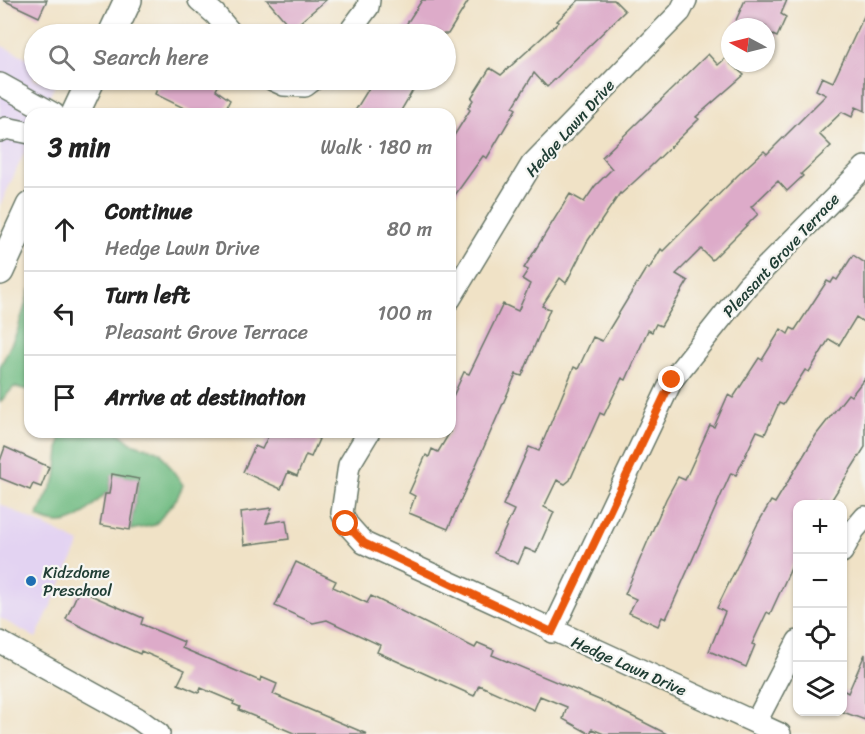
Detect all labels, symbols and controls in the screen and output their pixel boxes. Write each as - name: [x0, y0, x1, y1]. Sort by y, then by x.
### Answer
- north arrow: [721, 18, 775, 72]
- search box: [24, 24, 456, 90]
- text: Search here: [93, 38, 209, 77]
- icon: search: [45, 41, 78, 74]
- street label: Hedge Lawn Drive: [518, 72, 622, 184]
- text: 3 min: [48, 124, 110, 170]
- text: Walk · 180 m: [321, 130, 432, 165]
- street label: Pleasant Grove Terrace: [715, 186, 847, 324]
- text: Continue: [105, 192, 193, 231]
- text: 80 m: [387, 212, 432, 247]
- icon: ahead: [48, 213, 81, 246]
- text: Hedge Lawn Drive: [105, 231, 260, 266]
- text: Turn left: [105, 276, 190, 315]
- text: 100 m: [378, 296, 432, 331]
- icon: left: [48, 297, 81, 330]
- text: Pleasant Grove Terrace: [105, 315, 308, 350]
- route end: [658, 366, 684, 392]
- text: Arrive at destination: [105, 378, 306, 417]
- icon: arrive: [48, 381, 81, 414]
- map controls: [793, 500, 847, 716]
- button: +: [793, 500, 847, 554]
- route start: [332, 510, 358, 536]
- button: −: [793, 554, 847, 608]
- place label: Kidzdome Preschool: [43, 558, 112, 605]
- marker: Kidzdome Preschool: [24, 574, 38, 588]
- button: locate: [793, 608, 847, 662]
- street label: Hedge Lawn Drive: [566, 628, 692, 704]
- button: layers: [793, 662, 847, 716]

